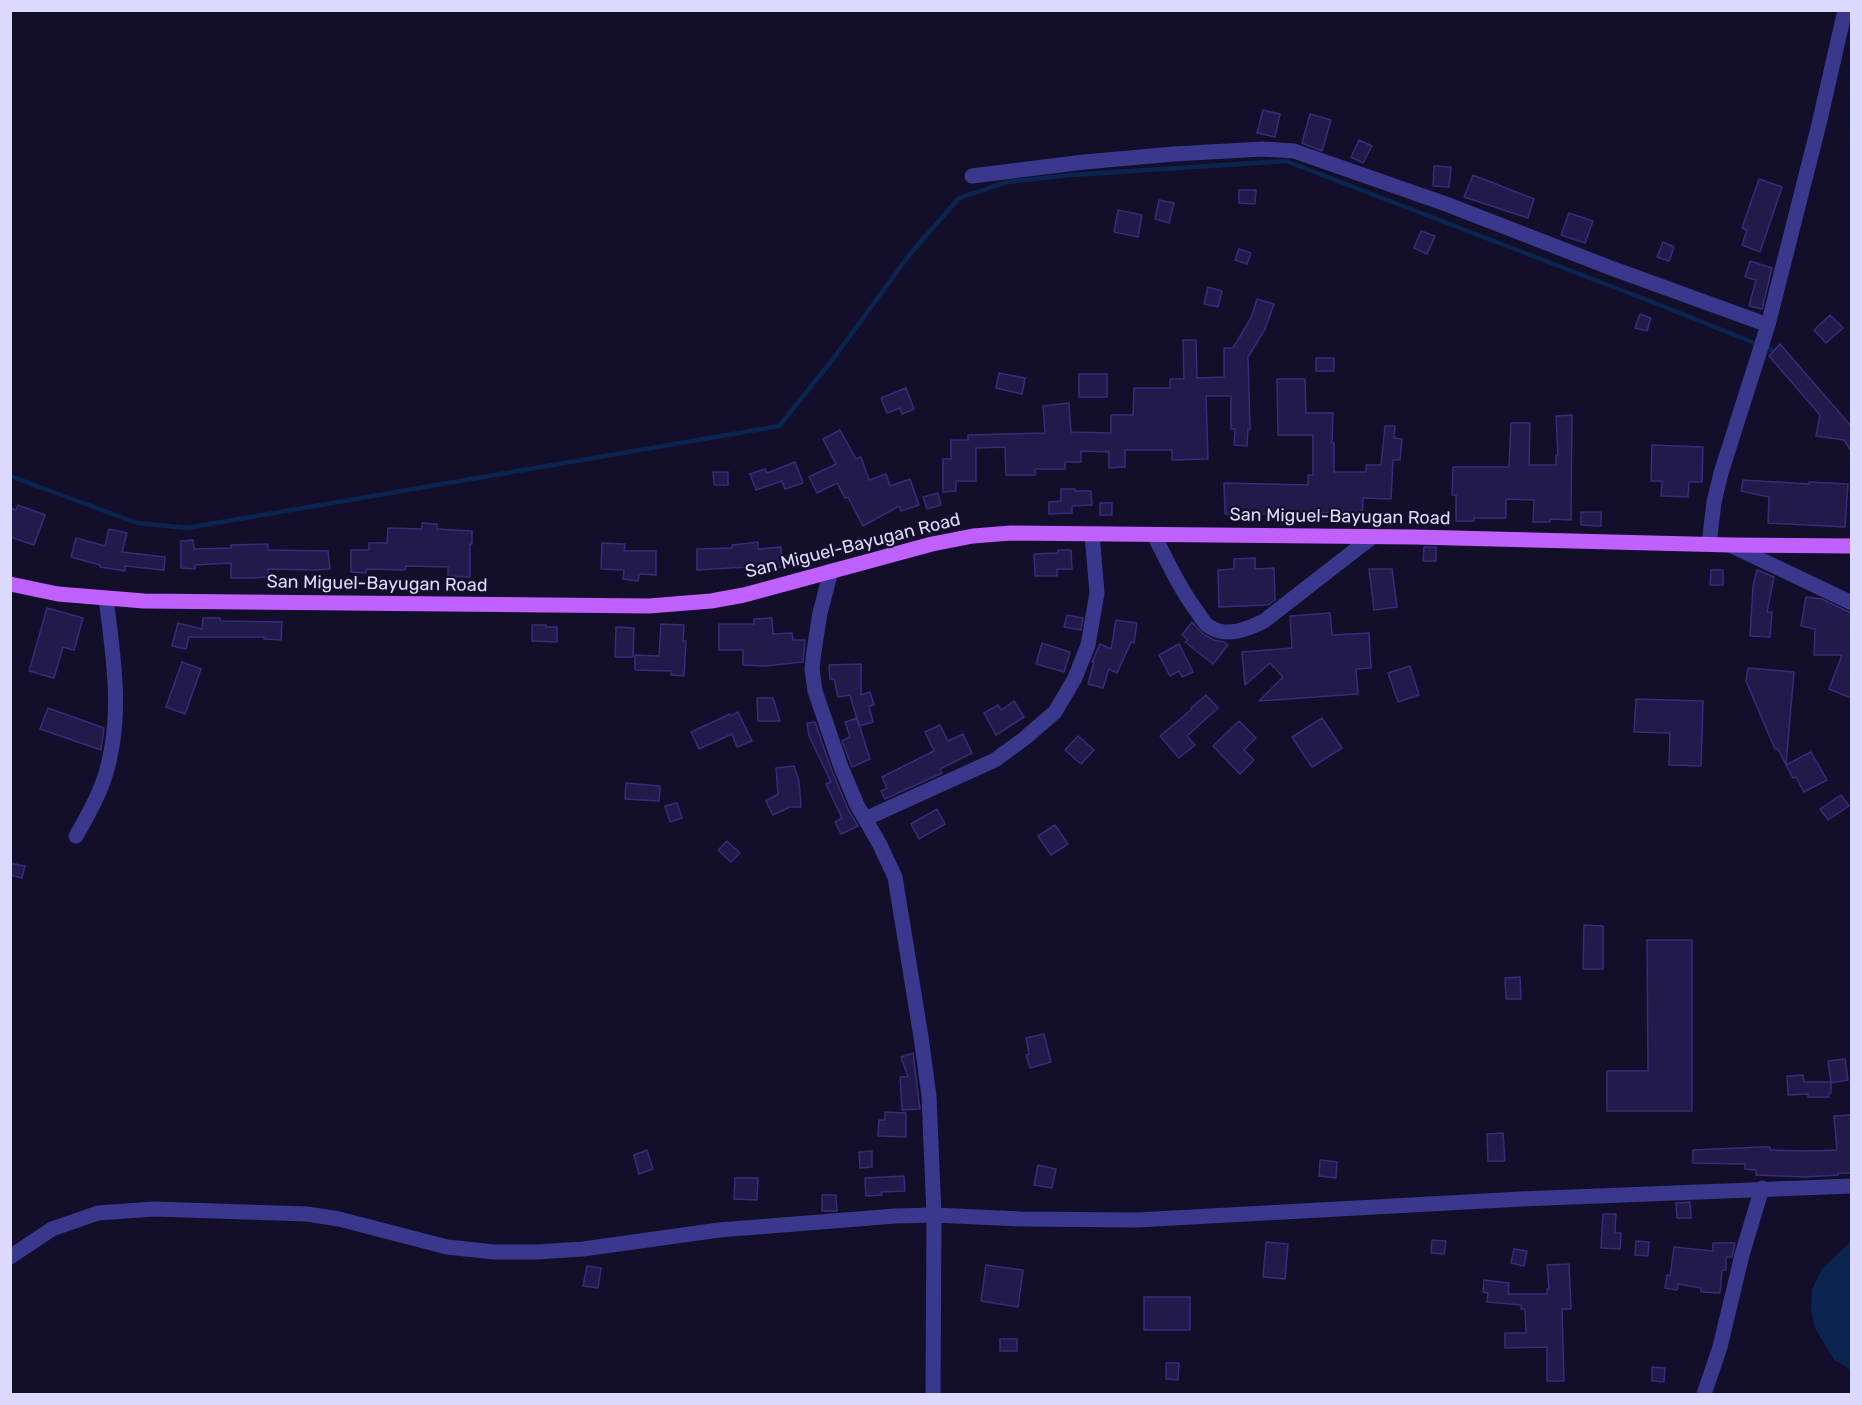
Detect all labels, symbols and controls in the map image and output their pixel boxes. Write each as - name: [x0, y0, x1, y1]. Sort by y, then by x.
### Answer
- street label: San Miguel-Bayugan Road: [1229, 504, 1451, 530]
- street label: San Miguel-Bayugan Road: [743, 509, 963, 583]
- street label: San Miguel-Bayugan Road: [266, 571, 488, 597]

